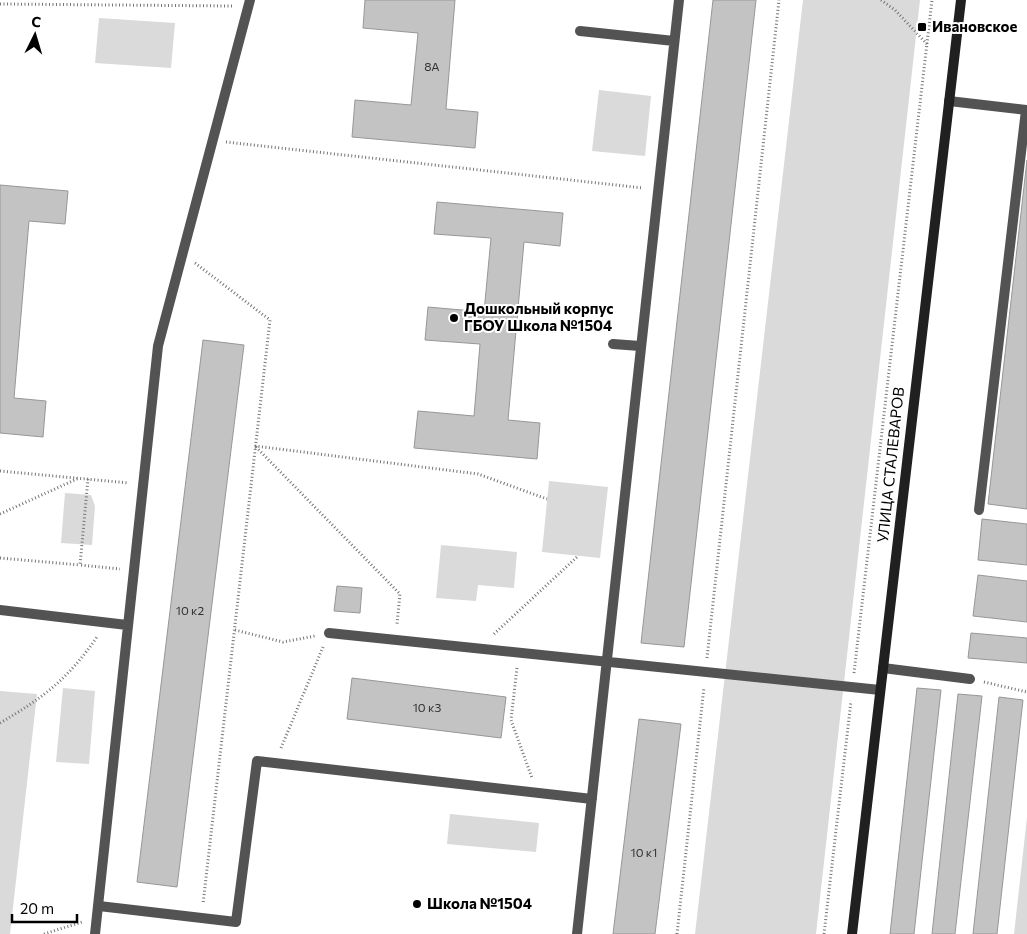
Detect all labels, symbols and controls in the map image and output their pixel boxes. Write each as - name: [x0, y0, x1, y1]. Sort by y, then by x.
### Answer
- north arrow: [10, 10, 60, 60]
- text: С: [31, 13, 42, 30]
- place label: Ивановское: [932, 17, 1018, 35]
- marker: Ивановское: [916, 21, 928, 33]
- house number: 8А: [424, 59, 440, 73]
- place label: Дошкольный корпус ГБОУ Школа №1504: [464, 299, 614, 334]
- marker: Дошкольный корпус ГБОУ Школа №1504: [448, 312, 460, 324]
- street label: УЛИЦА СТАЛЕВАРОВ: [873, 386, 907, 544]
- house number: 10 к2: [176, 603, 205, 617]
- house number: 10 к3: [413, 700, 441, 714]
- house number: 10 к1: [631, 845, 657, 859]
- scale bar: [12, 892, 78, 924]
- place label: Школа №1504: [427, 894, 532, 912]
- marker: Школа №1504: [411, 898, 423, 910]
- text: 20 m: [20, 899, 54, 917]

